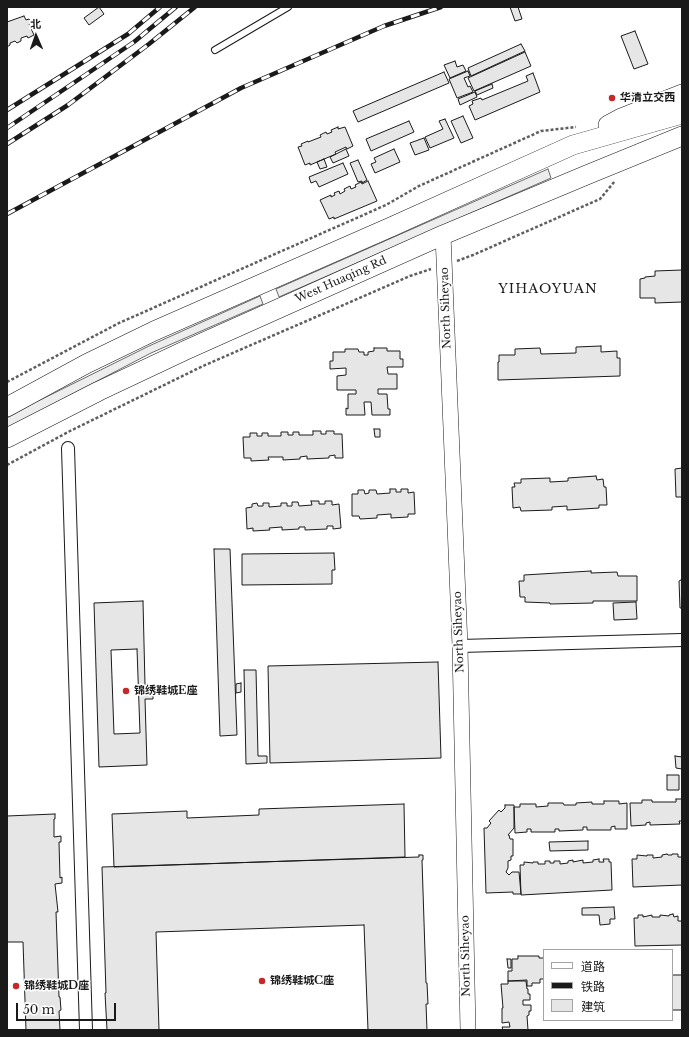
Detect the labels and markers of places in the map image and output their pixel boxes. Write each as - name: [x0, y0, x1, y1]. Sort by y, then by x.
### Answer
- place label: 华清立交西: [620, 91, 675, 105]
- marker: 华清立交西: [607, 93, 617, 103]
- place label: 锦绣鞋城E座: [134, 684, 197, 698]
- marker: 锦绣鞋城E座: [121, 686, 131, 696]
- place label: 锦绣鞋城C座: [270, 974, 334, 988]
- marker: 锦绣鞋城C座: [257, 976, 267, 986]
- place label: 锦绣鞋城D座: [24, 979, 89, 993]
- marker: 锦绣鞋城D座: [11, 981, 21, 991]

